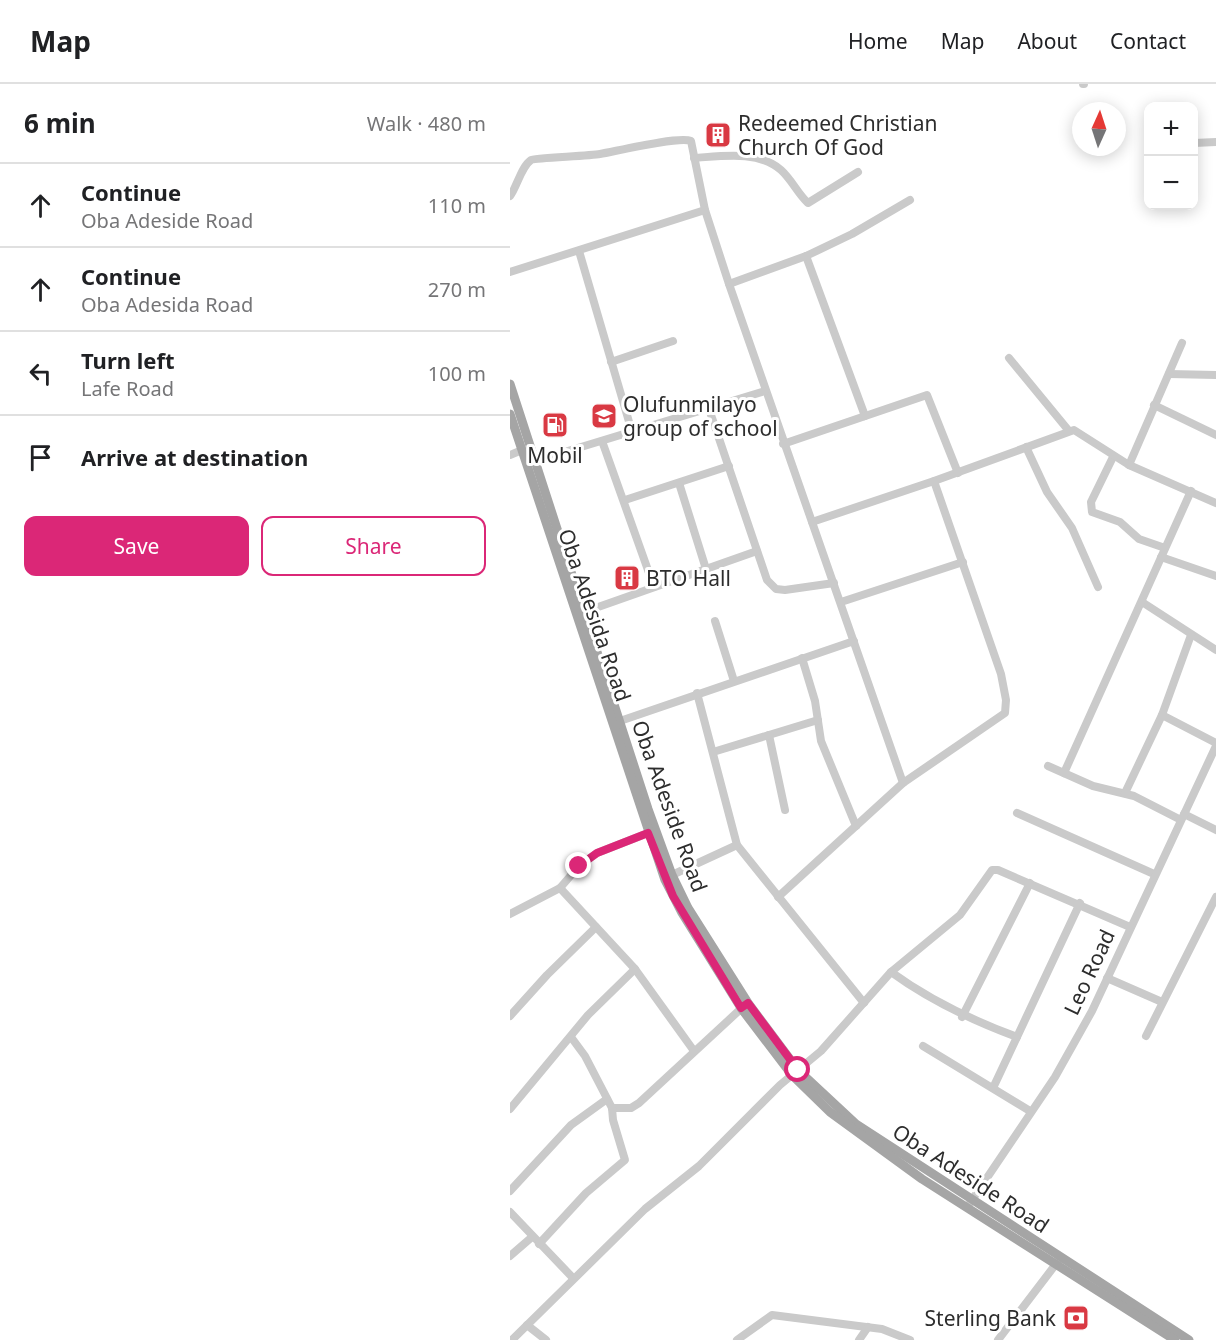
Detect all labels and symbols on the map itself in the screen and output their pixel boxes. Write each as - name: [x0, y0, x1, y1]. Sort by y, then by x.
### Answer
- north arrow: [1072, 102, 1126, 156]
- place label: Redeemed Christian Church Of God: [738, 109, 938, 161]
- building icon: Redeemed Christian Church Of God: [703, 120, 733, 150]
- place label: Olufunmilayo group of school: [623, 390, 778, 442]
- school or university icon: Olufunmilayo group of school: [589, 401, 619, 431]
- fuel station icon: Mobil: [540, 410, 570, 440]
- place label: Mobil: [527, 441, 583, 469]
- street label: Oba Adesida Road: [552, 525, 638, 705]
- building icon: BTO Hall: [612, 563, 642, 593]
- place label: BTO Hall: [646, 564, 731, 592]
- street label: Oba Adeside Road: [626, 716, 714, 896]
- route end: [565, 852, 591, 878]
- street label: Leo Road: [1057, 925, 1121, 1019]
- route start: [784, 1056, 810, 1082]
- street label: Oba Adeside Road: [888, 1117, 1054, 1239]
- bank icon: Sterling Bank: [1061, 1303, 1091, 1333]
- place label: Sterling Bank: [925, 1304, 1057, 1332]

